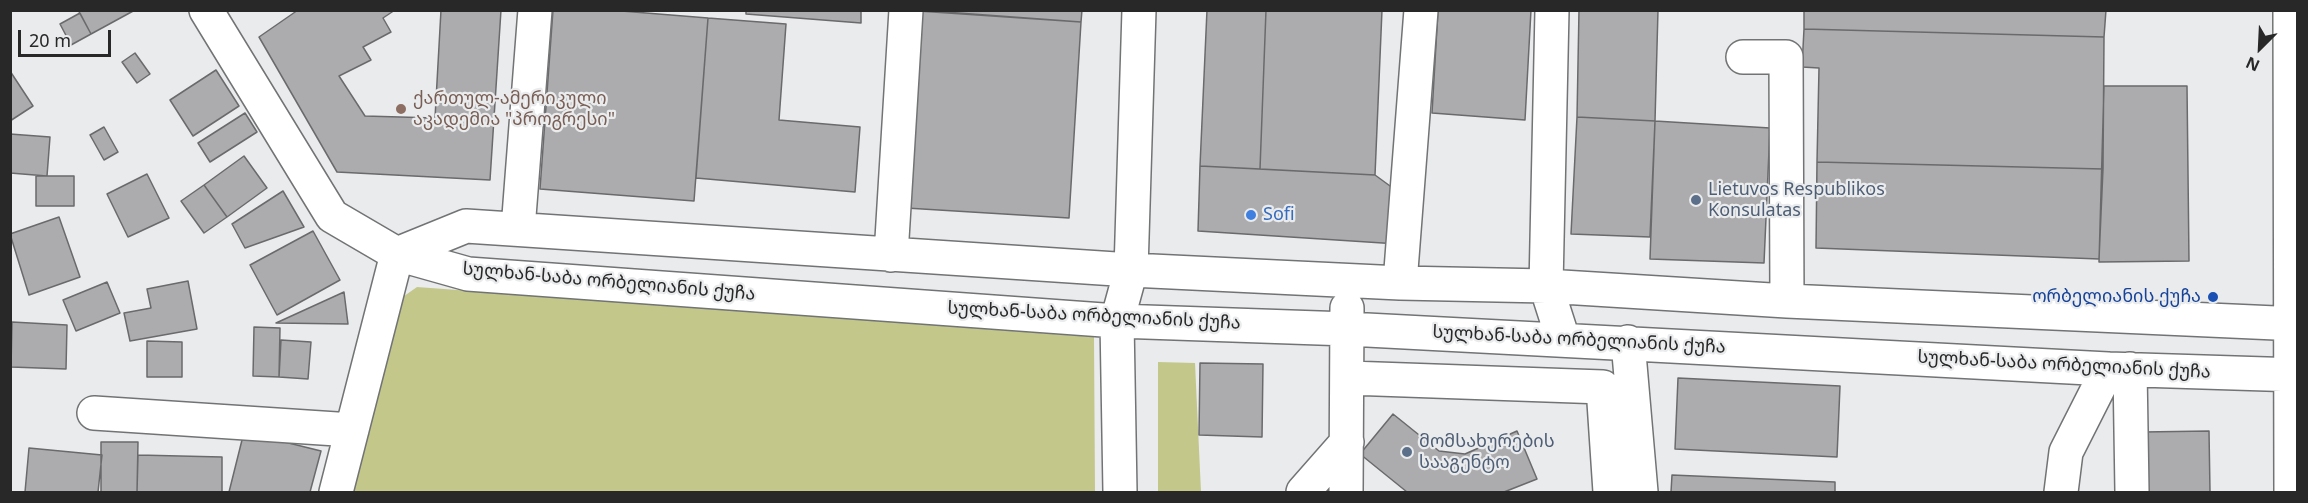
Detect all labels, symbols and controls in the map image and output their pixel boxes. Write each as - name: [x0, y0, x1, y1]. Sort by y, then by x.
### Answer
- scale bar: [21, 18, 114, 56]
- north arrow: [2230, 18, 2290, 78]
- text: 20 m: [29, 28, 71, 52]
- text: N: [2242, 52, 2263, 77]
- place label: ქართულ-ამერიკული აკადემია "პროგრესი": [413, 88, 615, 130]
- marker: ქართულ-ამერიკული აკადემია "პროგრესი": [394, 102, 408, 116]
- place label: Lietuvos Respublikos Konsulatas: [1708, 179, 1885, 222]
- marker: Lietuvos Respublikos Konsulatas: [1689, 193, 1703, 207]
- place label: Sofi: [1263, 204, 1295, 226]
- marker: Sofi: [1244, 208, 1258, 222]
- street label: სულხან-საბა ორბელიანის ქუჩა: [462, 258, 756, 306]
- place label: ორბელიანის ქუჩა: [2032, 286, 2201, 308]
- marker: ორბელიანის ქუჩა: [2206, 290, 2220, 304]
- street label: სულხან-საბა ორბელიანის ქუჩა: [947, 298, 1241, 334]
- street label: სულხან-საბა ორბელიანის ქუჩა: [1432, 322, 1726, 358]
- street label: სულხან-საბა ორბელიანის ქუჩა: [1917, 347, 2211, 383]
- place label: მომსახურების სააგენტო: [1419, 431, 1555, 474]
- marker: მომსახურების სააგენტო: [1400, 445, 1414, 459]

